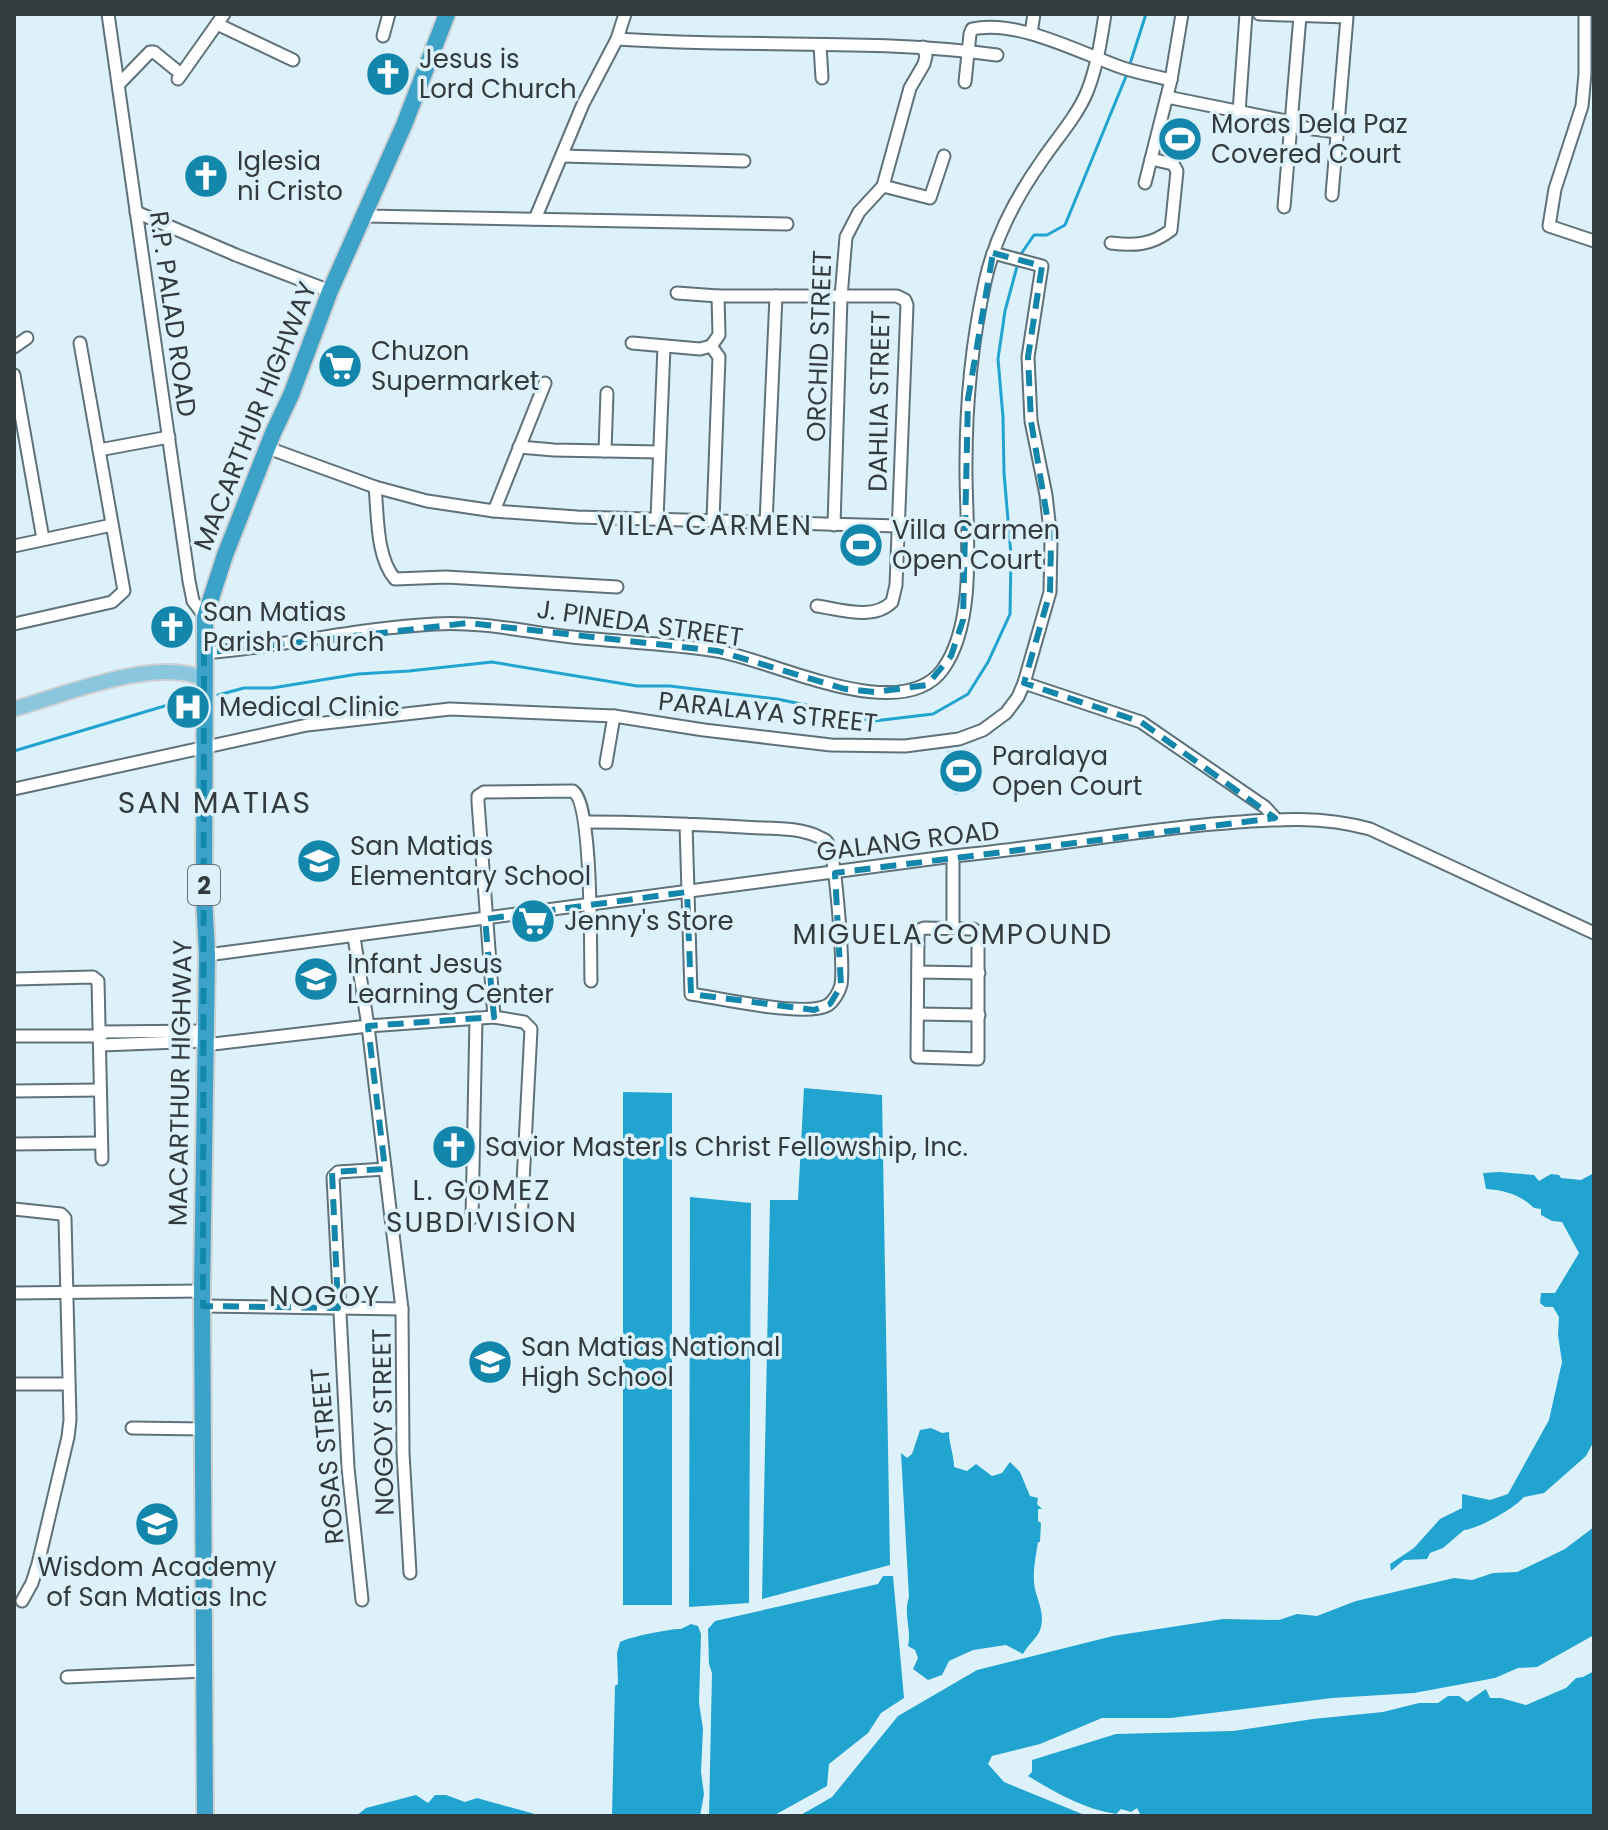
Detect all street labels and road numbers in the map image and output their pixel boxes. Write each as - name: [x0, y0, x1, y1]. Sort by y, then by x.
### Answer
- street label: R.P. PALAD ROAD: [141, 209, 205, 419]
- street label: ORCHID STREET: [798, 249, 840, 443]
- street label: MACARTHUR HIGHWAY: [185, 276, 325, 556]
- street label: DAHLIA STREET: [859, 310, 899, 492]
- street label: J. PINEDA STREET: [535, 591, 745, 655]
- street label: PARALAYA STREET: [657, 683, 879, 741]
- street label: GALANG ROAD: [814, 812, 1002, 870]
- road number: 2: [188, 865, 220, 905]
- street label: MACARTHUR HIGHWAY: [160, 940, 200, 1226]
- street label: NOGOY STREET: [363, 1328, 403, 1516]
- street label: ROSAS STREET: [301, 1366, 353, 1546]

